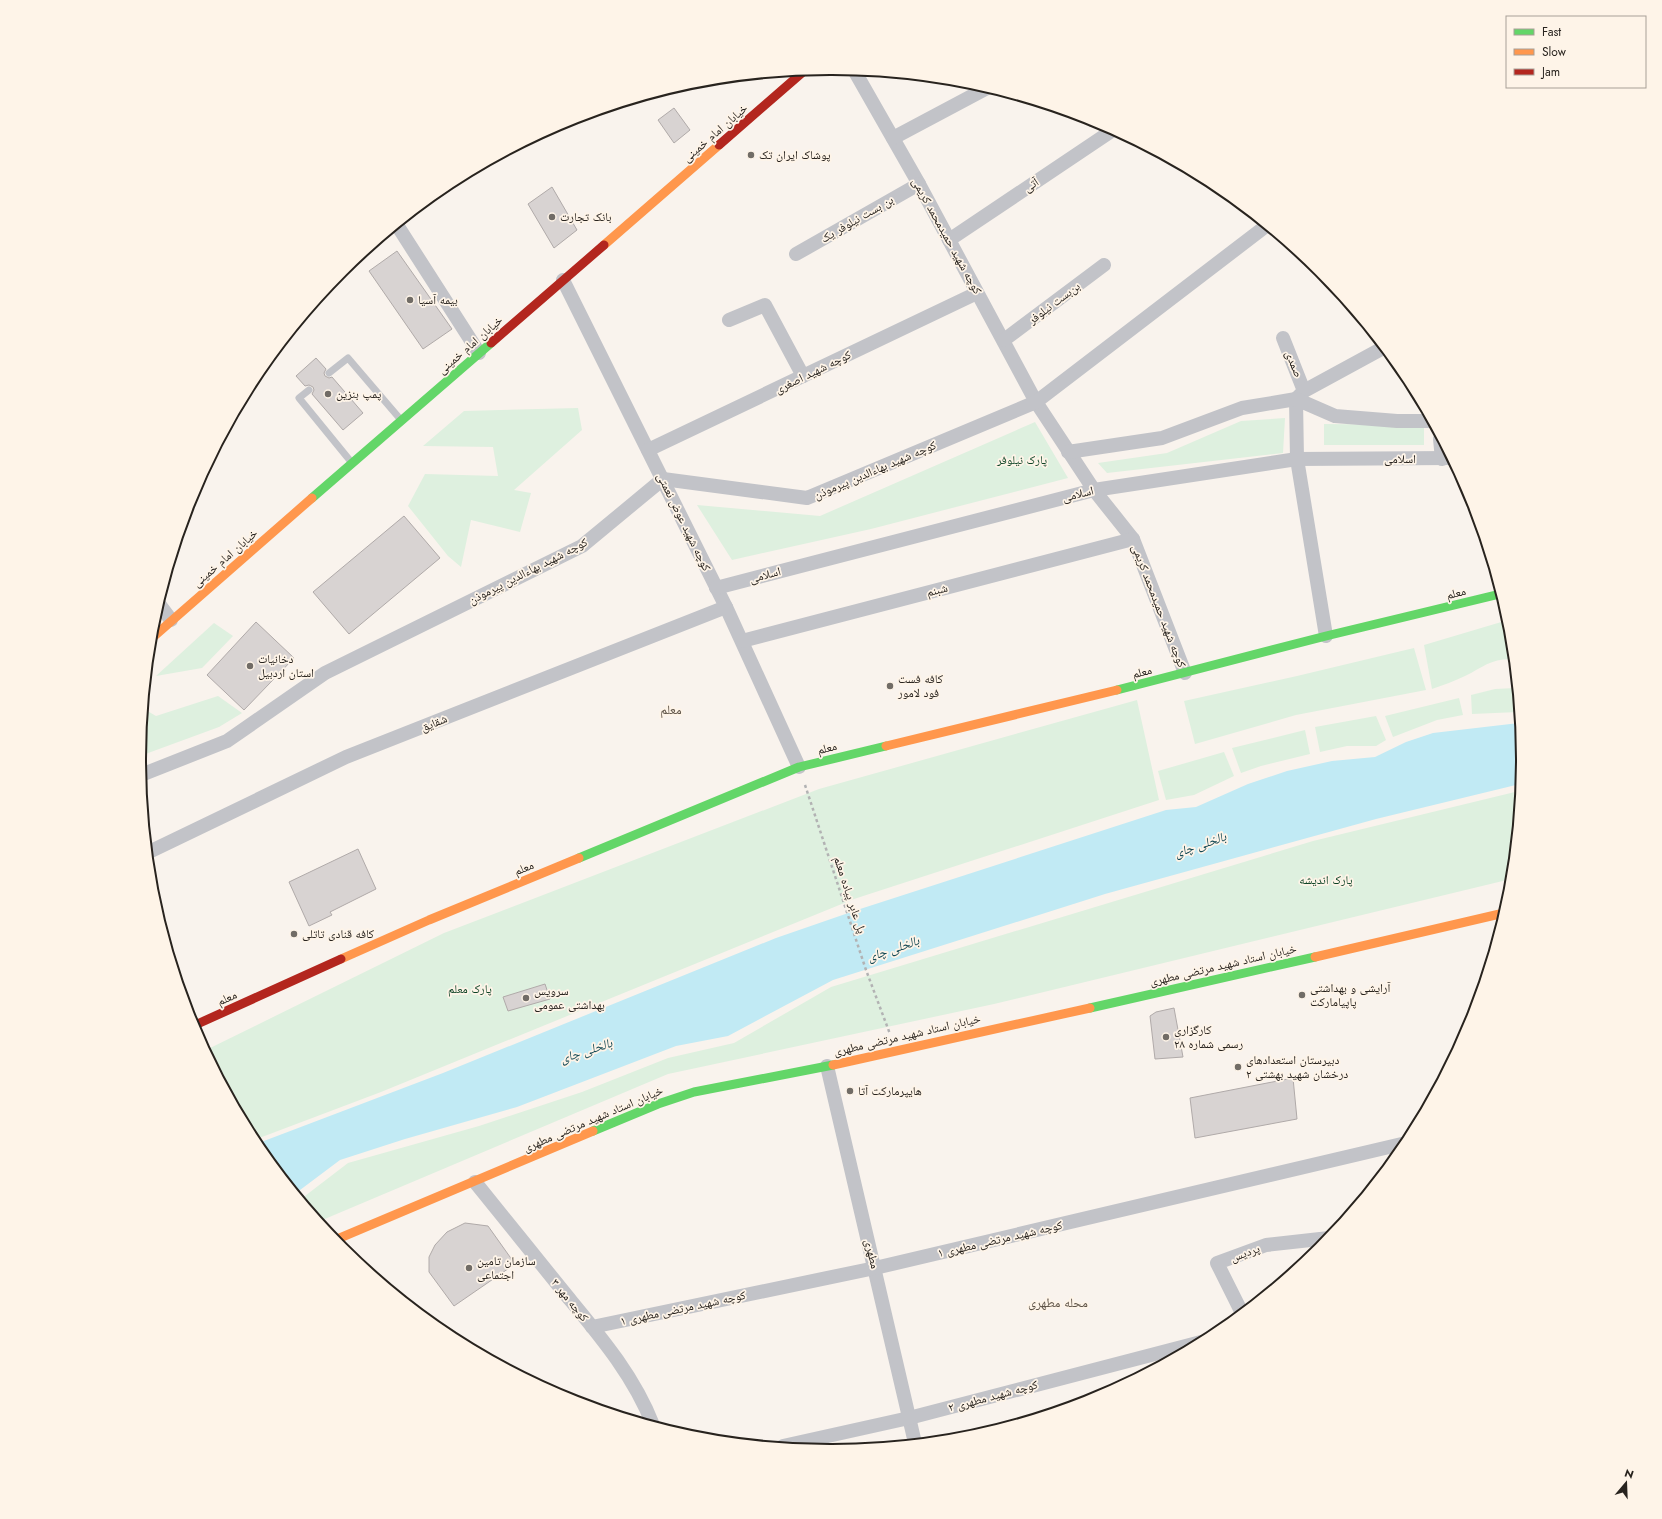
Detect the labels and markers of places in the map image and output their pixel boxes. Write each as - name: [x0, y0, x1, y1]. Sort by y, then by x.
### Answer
- place label: پوشاک ایران تک: [759, 146, 831, 164]
- marker: پوشاک ایران تک: [746, 150, 756, 160]
- place label: بانک تجارت: [560, 208, 612, 226]
- marker: بانک تجارت: [547, 212, 557, 222]
- place label: بیمه آسیا: [418, 291, 458, 309]
- marker: بیمه آسیا: [405, 295, 415, 305]
- place label: پمپ بنزین: [336, 385, 382, 403]
- marker: پمپ بنزین: [323, 389, 333, 399]
- place label: دخانیات استان اردبیل: [258, 650, 314, 682]
- marker: دخانیات استان اردبیل: [245, 661, 255, 671]
- place label: کافه فست فود لامور: [897, 670, 943, 702]
- marker: کافه فست فود لامور: [885, 681, 895, 691]
- place label: کافه قنادی تاتلی: [302, 925, 374, 943]
- marker: کافه قنادی تاتلی: [289, 929, 299, 939]
- place label: آرایشی و بهداشتی پاپیامارکت: [1310, 979, 1391, 1011]
- place label: سرویس بهداشتی عمومی: [534, 982, 605, 1014]
- marker: آرایشی و بهداشتی پاپیامارکت: [1297, 990, 1307, 1000]
- marker: سرویس بهداشتی عمومی: [521, 993, 531, 1003]
- place label: کارگزاری رسمی شماره ۲۸: [1174, 1021, 1243, 1053]
- marker: کارگزاری رسمی شماره ۲۸: [1161, 1032, 1171, 1042]
- place label: دبیرستان استعدادهای درخشان شهید بهشتی ۲: [1246, 1051, 1348, 1083]
- marker: دبیرستان استعدادهای درخشان شهید بهشتی ۲: [1233, 1062, 1243, 1072]
- place label: هایپرمارکت آتا: [858, 1082, 922, 1100]
- marker: هایپرمارکت آتا: [845, 1086, 855, 1096]
- place label: سازمان تامین اجتماعی: [477, 1252, 536, 1284]
- marker: سازمان تامین اجتماعی: [464, 1263, 474, 1273]

